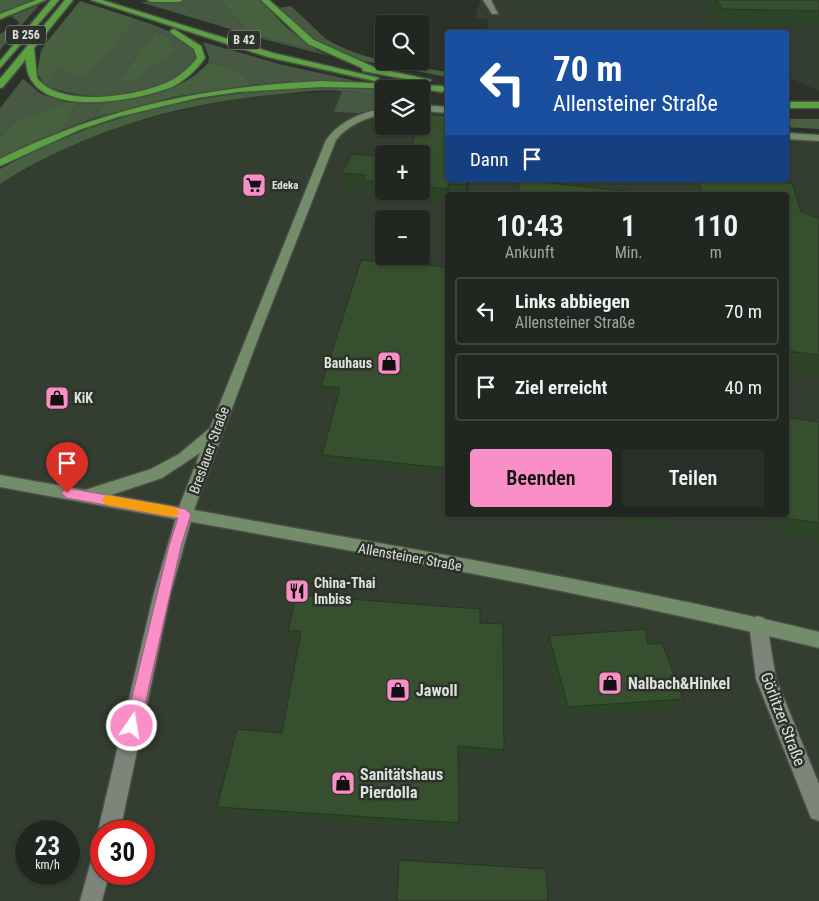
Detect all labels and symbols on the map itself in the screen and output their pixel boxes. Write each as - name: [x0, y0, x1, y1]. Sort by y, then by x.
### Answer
- road number: B 256: [6, 26, 46, 44]
- road number: B 42: [228, 30, 260, 50]
- supermarket icon: Edeka: [241, 172, 267, 198]
- place label: Edeka: [272, 179, 298, 192]
- shop icon: Bauhaus: [376, 350, 402, 376]
- place label: Bauhaus: [324, 355, 372, 371]
- shop icon: KiK: [44, 385, 70, 411]
- place label: KiK: [74, 390, 93, 406]
- street label: Breslauer Straße: [186, 404, 232, 496]
- pin: [46, 442, 88, 493]
- street label: Allensteiner Straße: [357, 540, 463, 574]
- place label: China-Thai Imbiss: [314, 575, 376, 607]
- restaurant icon: China-Thai Imbiss: [284, 578, 310, 604]
- shop icon: Nalbach&Hinkel: [597, 670, 623, 696]
- street label: Görlitzer Straße: [756, 670, 810, 768]
- place label: Nalbach&Hinkel: [628, 674, 730, 693]
- shop icon: Jawoll: [385, 677, 411, 703]
- place label: Jawoll: [416, 681, 458, 700]
- position arrow: [105, 699, 157, 751]
- place label: Sanitätshaus Pierdolla: [360, 765, 443, 802]
- shop icon: Sanitätshaus Pierdolla: [330, 770, 356, 796]
- speed limit sign: 30: [90, 820, 155, 885]

